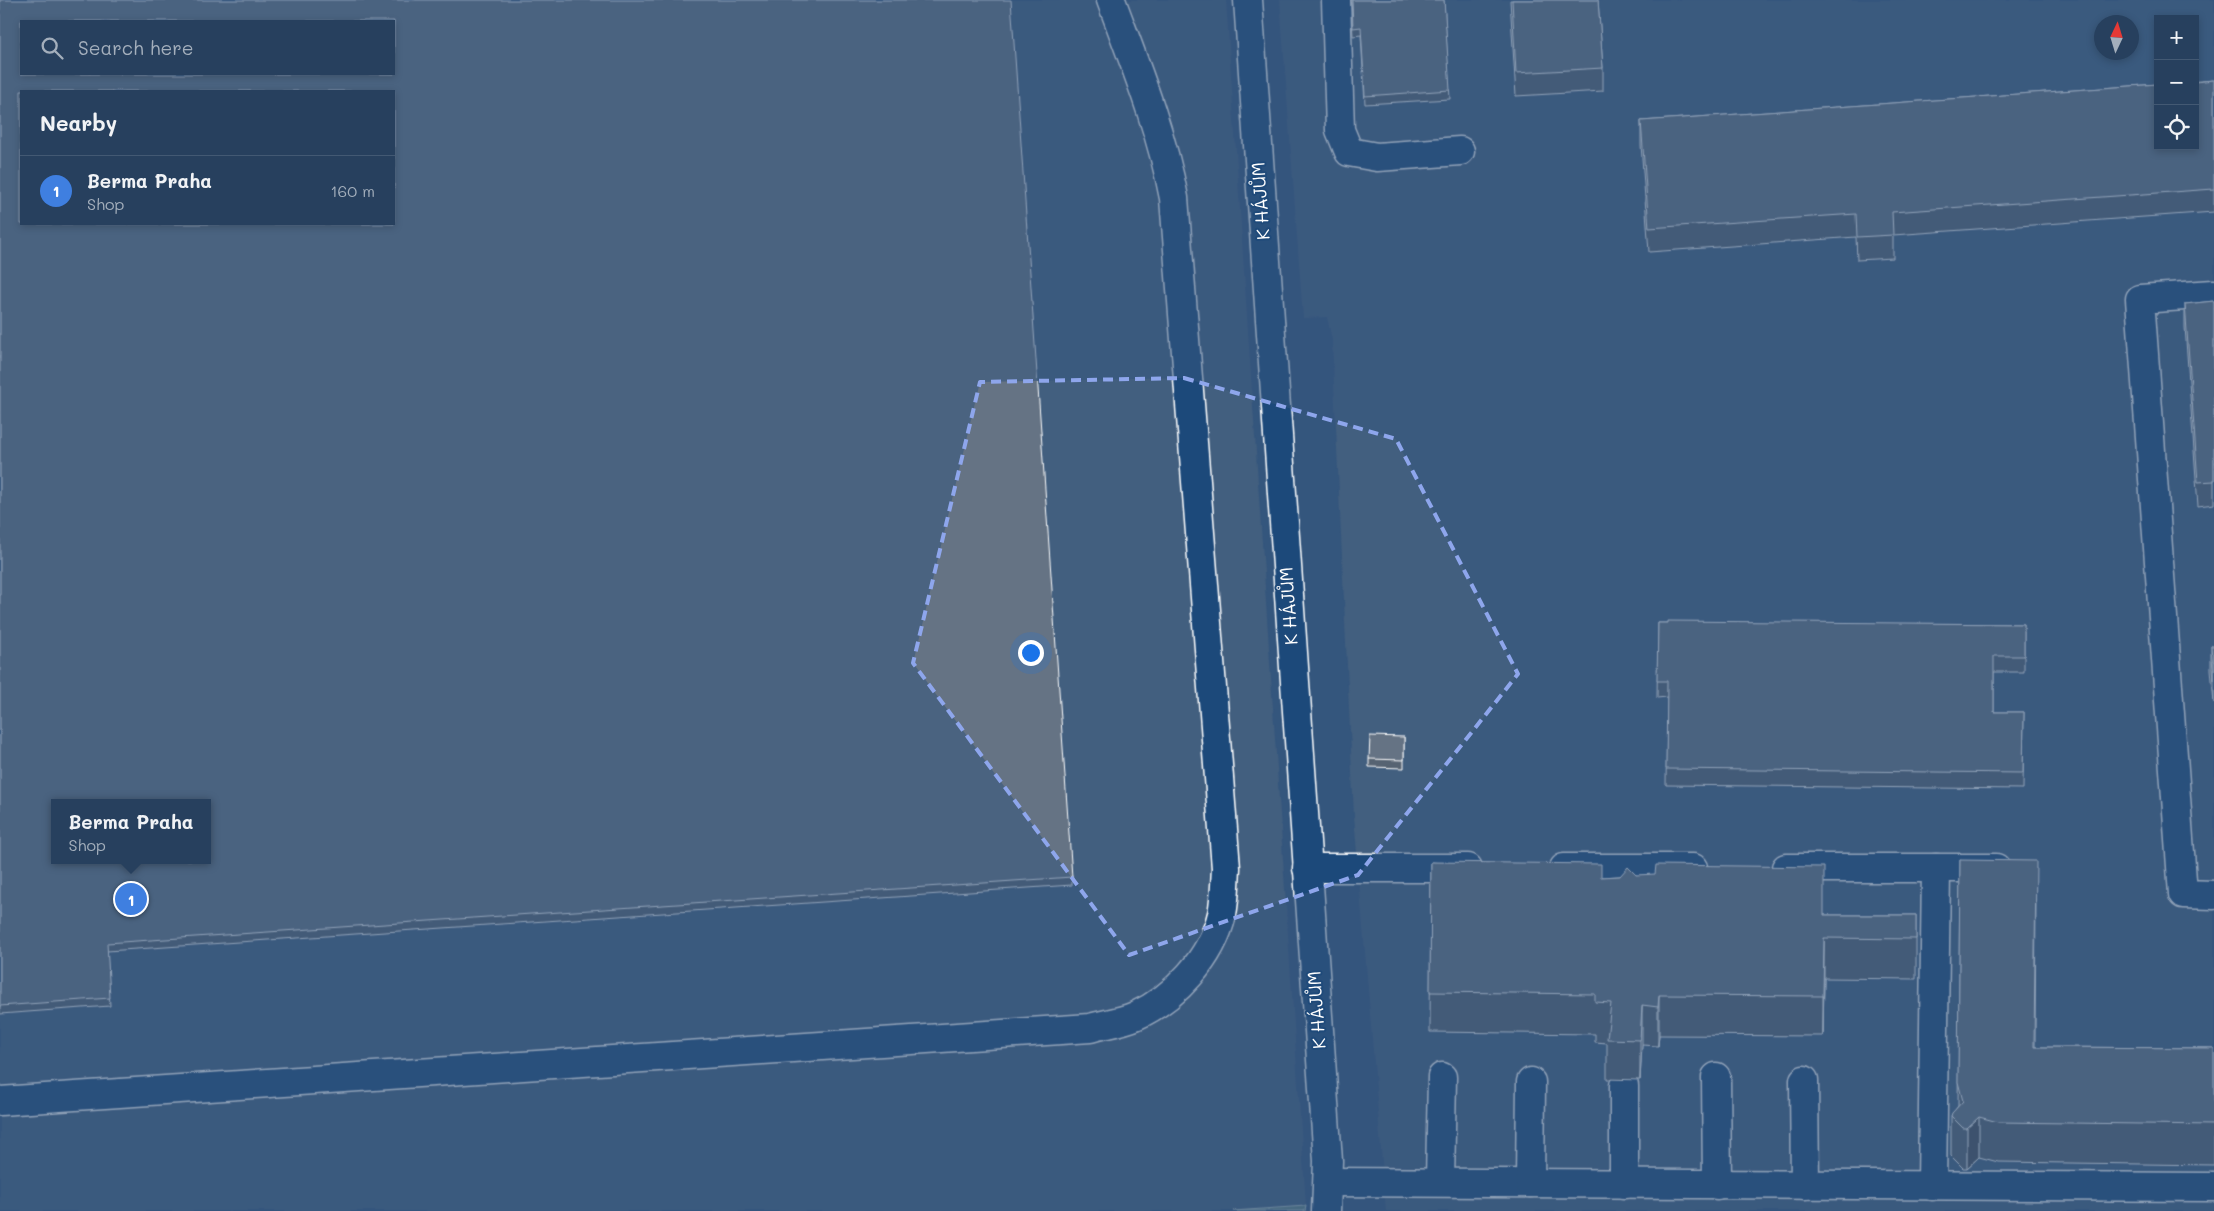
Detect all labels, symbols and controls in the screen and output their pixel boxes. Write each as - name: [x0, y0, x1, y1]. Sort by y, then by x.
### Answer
- north arrow: [2094, 15, 2139, 60]
- map controls: [2154, 15, 2199, 150]
- button: +: [2154, 15, 2199, 60]
- search box: [20, 20, 395, 75]
- icon: search: [38, 34, 66, 62]
- text: Search here: [78, 35, 194, 60]
- button: −: [2154, 60, 2199, 105]
- button: locate: [2154, 105, 2199, 150]
- text: Nearby: [40, 109, 117, 136]
- street label: K HÁJŮM: [1245, 161, 1275, 241]
- text: Berma Praha: [87, 168, 212, 193]
- text: 1: [52, 180, 60, 201]
- text: 160 m: [330, 180, 375, 201]
- text: Shop: [87, 193, 124, 214]
- street label: K HÁJŮM: [1273, 566, 1303, 646]
- your location: [1018, 640, 1044, 666]
- popup: [51, 799, 211, 864]
- text: Berma Praha: [69, 809, 193, 834]
- text: Shop: [69, 834, 106, 855]
- pin: 1: [115, 880, 147, 918]
- street label: K HÁJŮM: [1301, 970, 1331, 1050]

